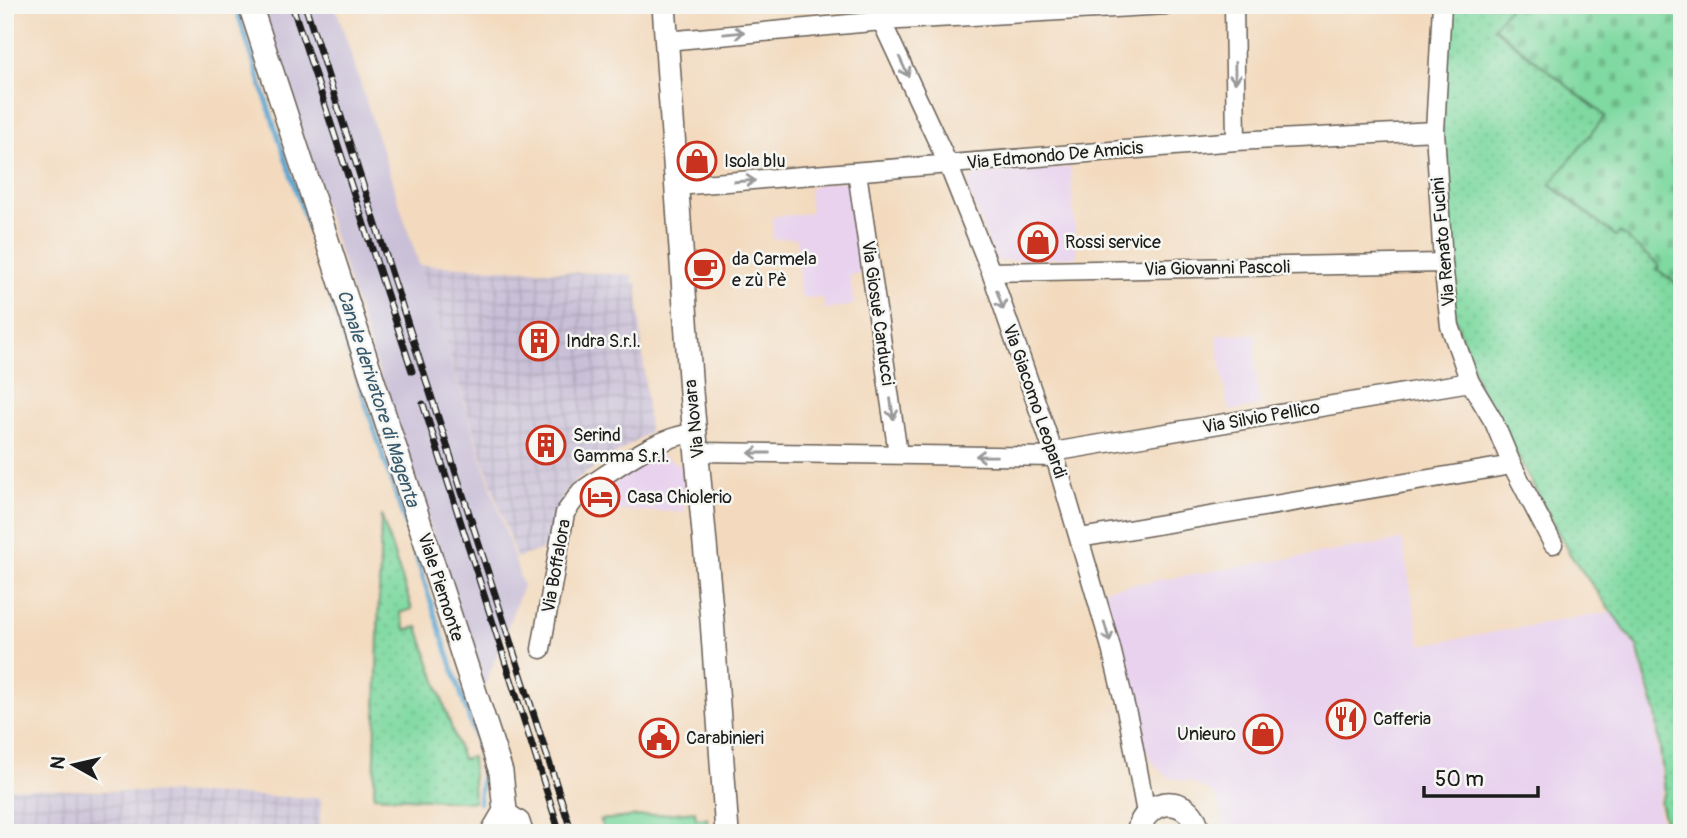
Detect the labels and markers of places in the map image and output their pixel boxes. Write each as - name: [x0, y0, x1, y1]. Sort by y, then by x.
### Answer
- shop icon: Isola blu: [676, 140, 718, 182]
- place label: Isola blu: [724, 150, 786, 173]
- shop icon: Rossi service: [1017, 221, 1059, 263]
- place label: Rossi service: [1065, 231, 1161, 254]
- cafe icon: da Carmela e zù Pè: [684, 248, 726, 290]
- place label: da Carmela e zù Pè: [732, 248, 817, 292]
- building icon: Indra S.r.l.: [518, 320, 560, 362]
- place label: Indra S.r.l.: [566, 330, 641, 353]
- building icon: Serind Gamma S.r.l.: [525, 424, 567, 466]
- place label: Serind Gamma S.r.l.: [573, 424, 670, 468]
- hotel icon: Casa Chiolerio: [579, 476, 621, 518]
- place label: Casa Chiolerio: [627, 486, 732, 509]
- restaurant icon: Cafferia: [1325, 698, 1367, 740]
- place label: Cafferia: [1373, 708, 1431, 731]
- shop icon: Unieuro: [1242, 713, 1284, 755]
- public building icon: Carabinieri: [638, 717, 680, 759]
- place label: Unieuro: [1177, 723, 1236, 746]
- place label: Carabinieri: [686, 727, 764, 750]

